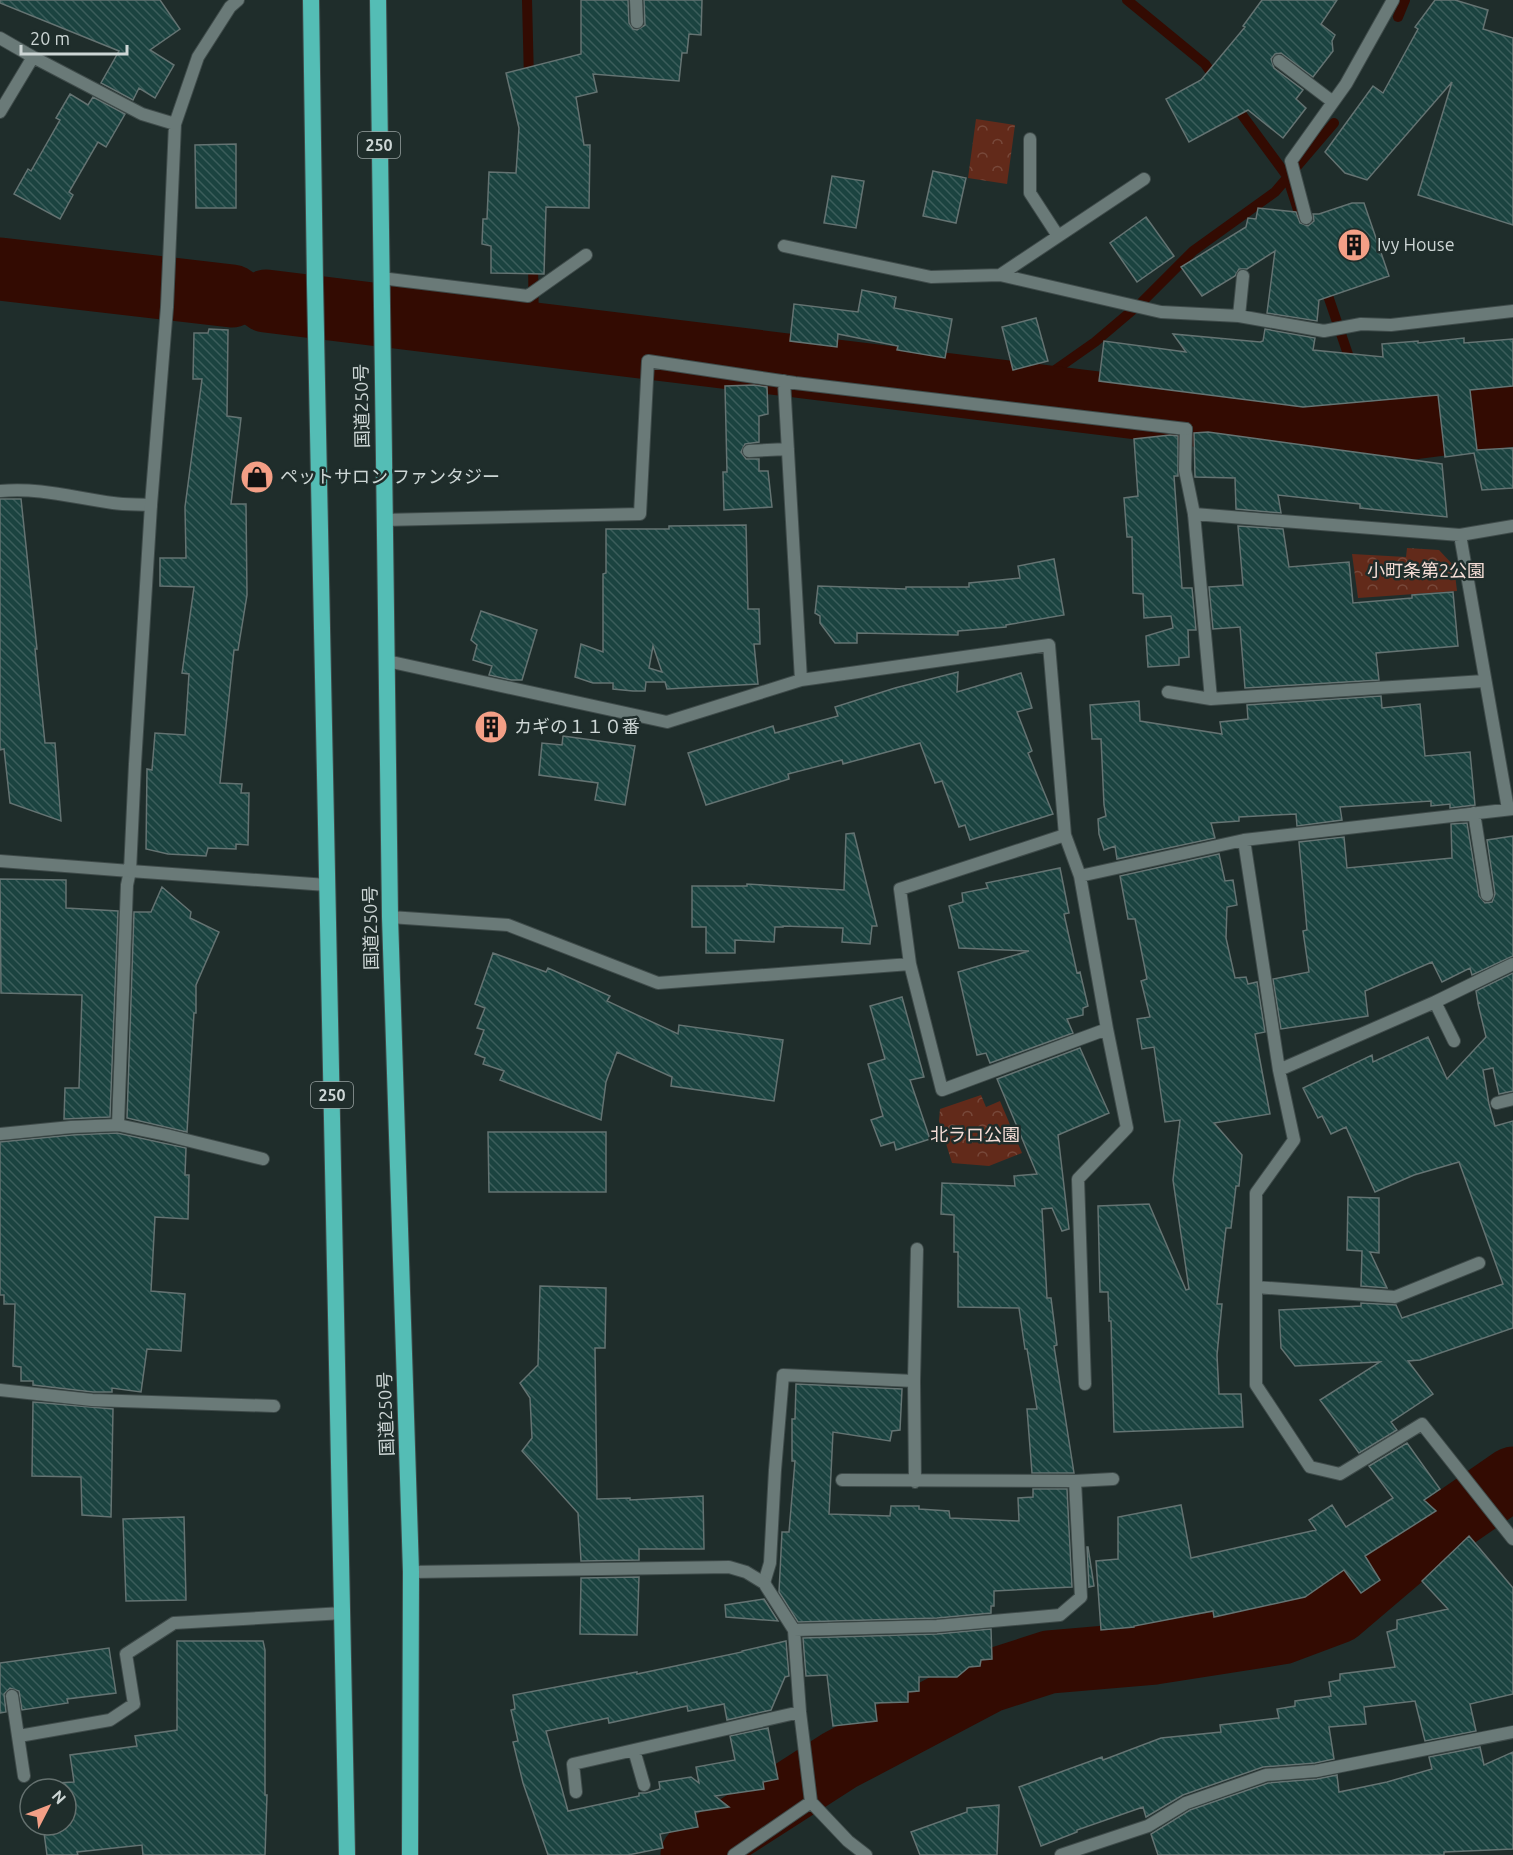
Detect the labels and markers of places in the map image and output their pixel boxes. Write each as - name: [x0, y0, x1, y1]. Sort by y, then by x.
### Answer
- building icon: Ivy House: [1336, 227, 1372, 263]
- place label: Ivy House: [1377, 234, 1455, 254]
- shop icon: ペットサロン ファンタジー: [239, 459, 275, 495]
- place label: ペットサロン ファンタジー: [280, 466, 500, 486]
- building icon: カギの１１０番: [473, 709, 509, 745]
- place label: カギの１１０番: [514, 716, 640, 736]

